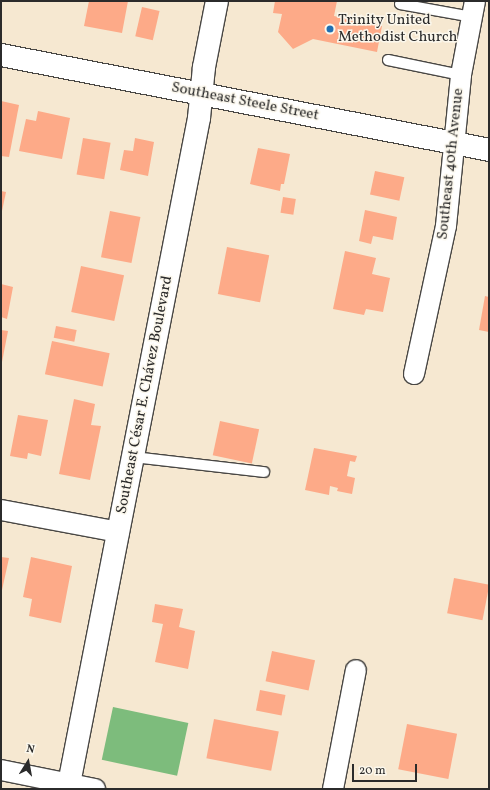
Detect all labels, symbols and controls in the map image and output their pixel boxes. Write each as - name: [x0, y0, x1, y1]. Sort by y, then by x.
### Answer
- place label: Trinity United Methodist Church: [338, 11, 457, 46]
- marker: Trinity United Methodist Church: [325, 24, 335, 34]
- street label: Southeast Steele Street: [170, 79, 320, 125]
- street label: Southeast 40th Avenue: [434, 87, 468, 241]
- street label: Southeast César E. Chávez Boulevard: [113, 274, 177, 516]
- north arrow: [8, 742, 48, 782]
- text: N: [25, 742, 36, 758]
- scale bar: [354, 756, 419, 782]
- text: 20 m: [359, 763, 386, 779]

